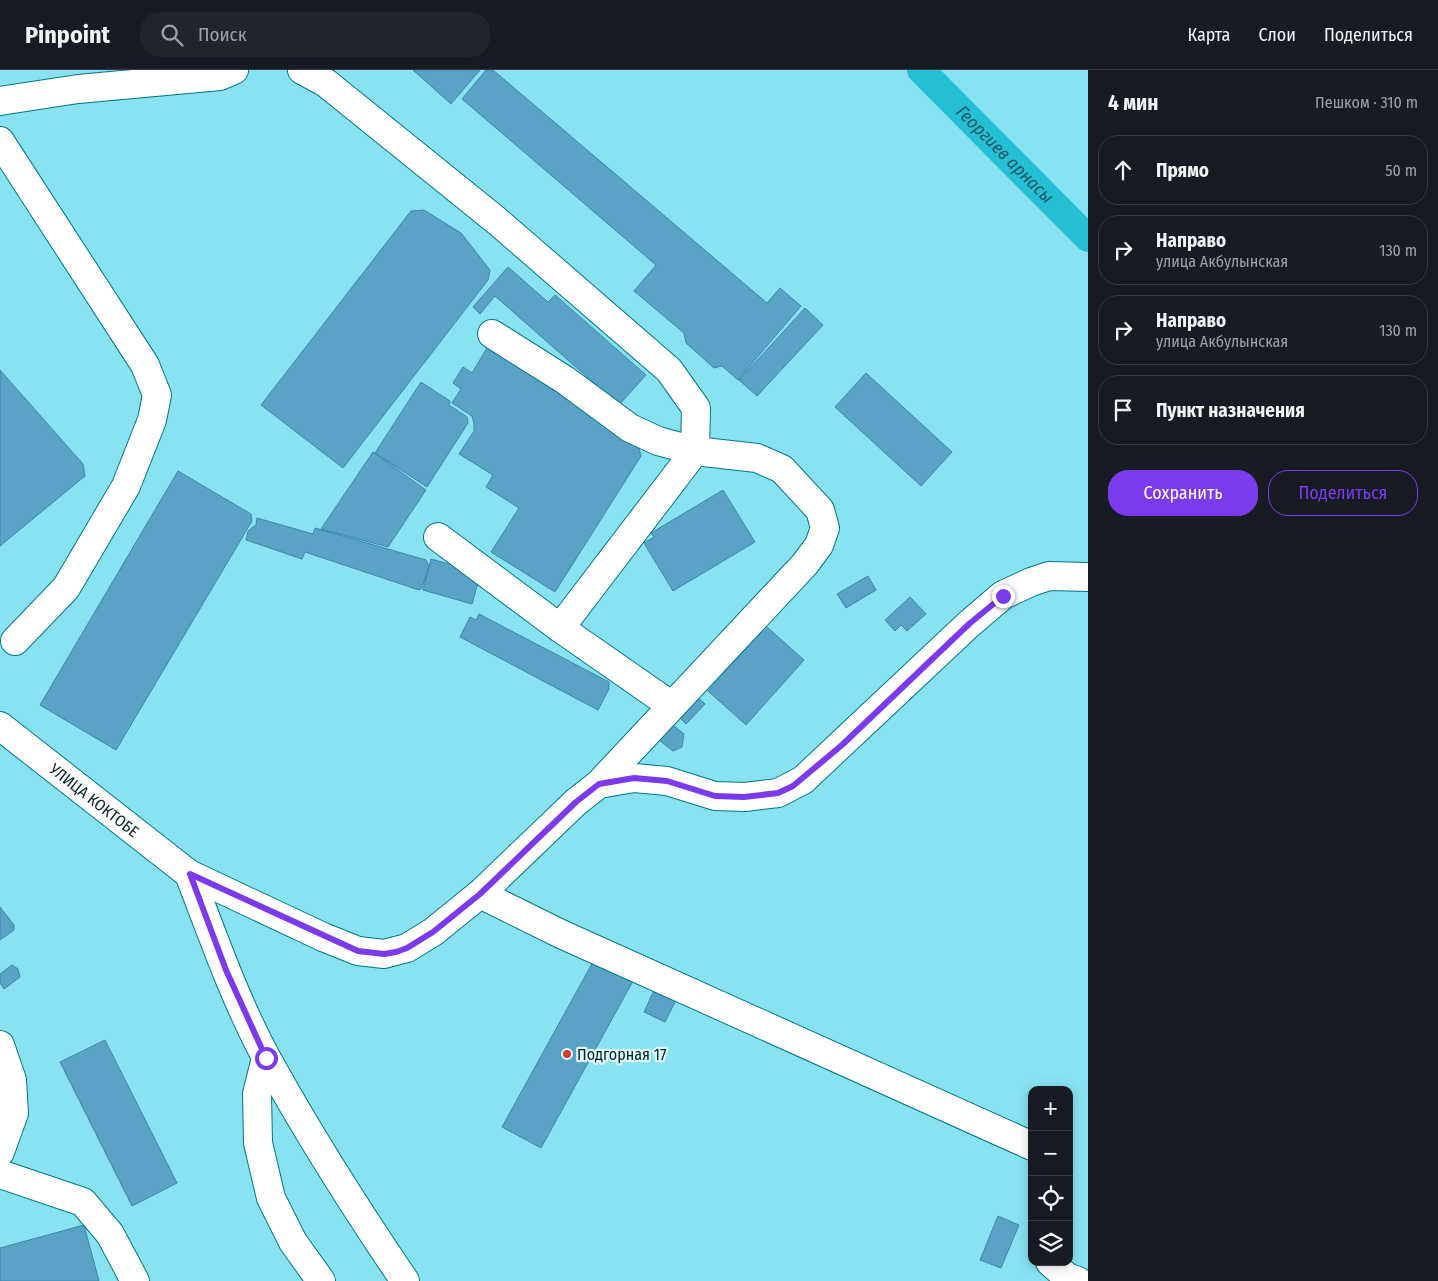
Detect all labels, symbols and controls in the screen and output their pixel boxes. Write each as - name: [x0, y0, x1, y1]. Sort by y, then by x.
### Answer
- search box: [140, 12, 490, 57]
- text: Pinpoint: [25, 21, 110, 49]
- icon: search: [158, 21, 186, 49]
- text: Поиск: [198, 23, 247, 46]
- text: Карта: [1187, 24, 1230, 46]
- text: Слои: [1258, 24, 1296, 46]
- text: Поделиться: [1324, 24, 1413, 46]
- text: 4 мин: [1108, 90, 1158, 116]
- text: Пешком · 310 m: [1315, 93, 1418, 112]
- water label: Георгиев арнасы: [952, 101, 1058, 208]
- icon: ahead: [1109, 156, 1137, 184]
- text: Прямо: [1156, 159, 1209, 182]
- text: 50 m: [1385, 161, 1417, 180]
- text: Направо: [1156, 229, 1226, 252]
- icon: right: [1109, 236, 1137, 264]
- text: 130 m: [1379, 241, 1417, 260]
- text: улица Акбулынская: [1156, 252, 1288, 271]
- text: Направо: [1156, 309, 1226, 332]
- icon: right: [1109, 316, 1137, 344]
- text: 130 m: [1379, 321, 1417, 340]
- text: улица Акбулынская: [1156, 332, 1288, 351]
- icon: arrive: [1109, 396, 1137, 424]
- text: Пункт назначения: [1156, 399, 1305, 422]
- button: Сохранить: [1108, 470, 1258, 516]
- button: Поделиться: [1268, 470, 1418, 516]
- route end: [992, 585, 1015, 608]
- street label: УЛИЦА КОКТОБЕ: [45, 759, 143, 841]
- place label: Подгорная 17: [577, 1045, 667, 1064]
- route start: [255, 1047, 278, 1070]
- marker: Подгорная 17: [561, 1048, 573, 1060]
- map controls: [1028, 1086, 1073, 1266]
- button: +: [1028, 1086, 1073, 1131]
- button: −: [1028, 1131, 1073, 1176]
- button: locate: [1028, 1176, 1073, 1221]
- button: layers: [1028, 1221, 1073, 1266]

